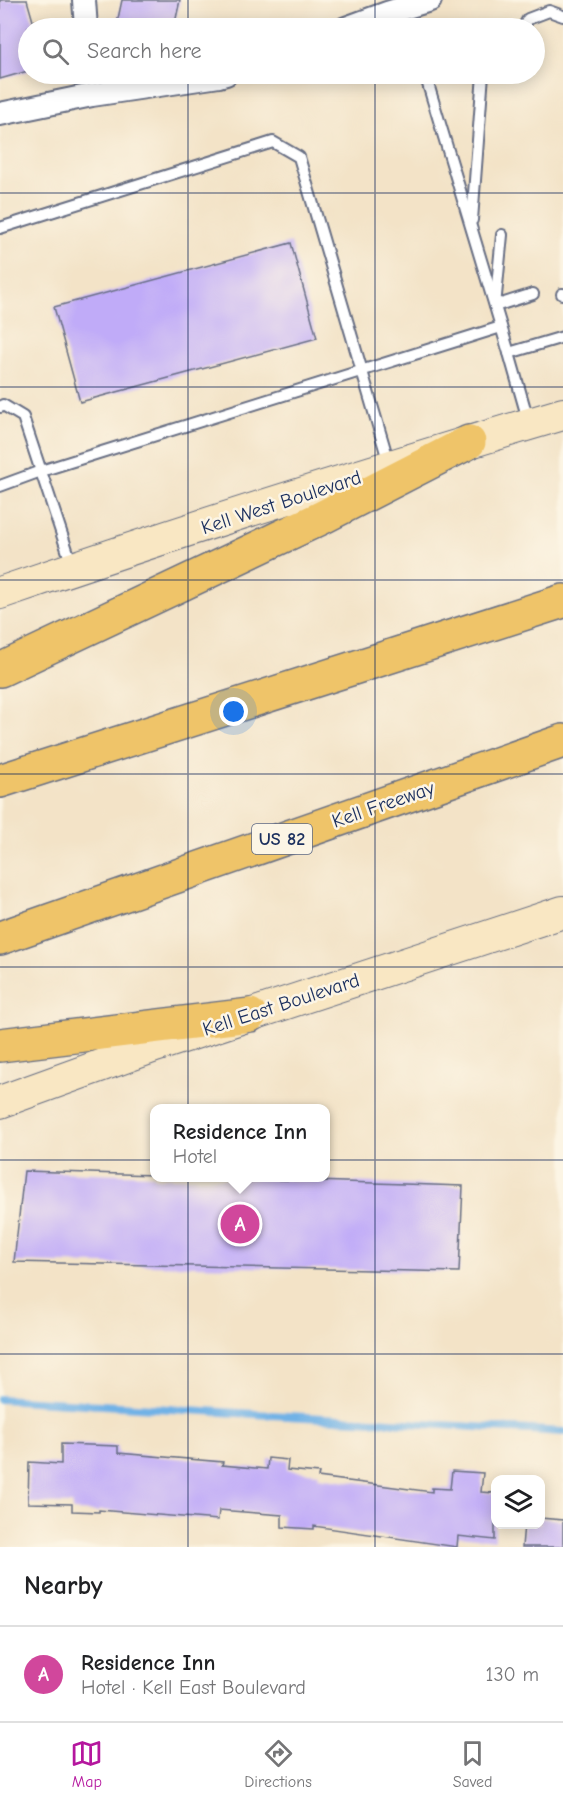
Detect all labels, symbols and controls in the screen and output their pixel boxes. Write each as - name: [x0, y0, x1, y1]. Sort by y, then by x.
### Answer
- search box: [18, 18, 545, 84]
- icon: search: [39, 35, 72, 68]
- text: Search here: [87, 38, 202, 64]
- street label: Kell West Boulevard: [198, 466, 364, 539]
- your location: [219, 697, 248, 726]
- street label: Kell Freeway: [329, 776, 437, 833]
- road number: US 82: [252, 824, 312, 854]
- street label: Kell East Boulevard: [200, 968, 363, 1041]
- popup: [150, 1104, 330, 1182]
- text: Residence Inn: [173, 1119, 307, 1145]
- text: Hotel: [173, 1145, 217, 1168]
- pin: A: [220, 1202, 260, 1246]
- map controls: [491, 1475, 545, 1529]
- button: layers: [491, 1475, 545, 1529]
- text: Nearby: [24, 1571, 103, 1601]
- text: Residence Inn: [81, 1650, 215, 1676]
- text: A: [38, 1663, 49, 1686]
- text: 130 m: [486, 1663, 539, 1686]
- text: Hotel · Kell East Boulevard: [81, 1676, 306, 1699]
- tab: Map: [70, 1737, 103, 1791]
- tab: Directions: [244, 1737, 312, 1791]
- tab: Saved: [453, 1737, 493, 1791]

